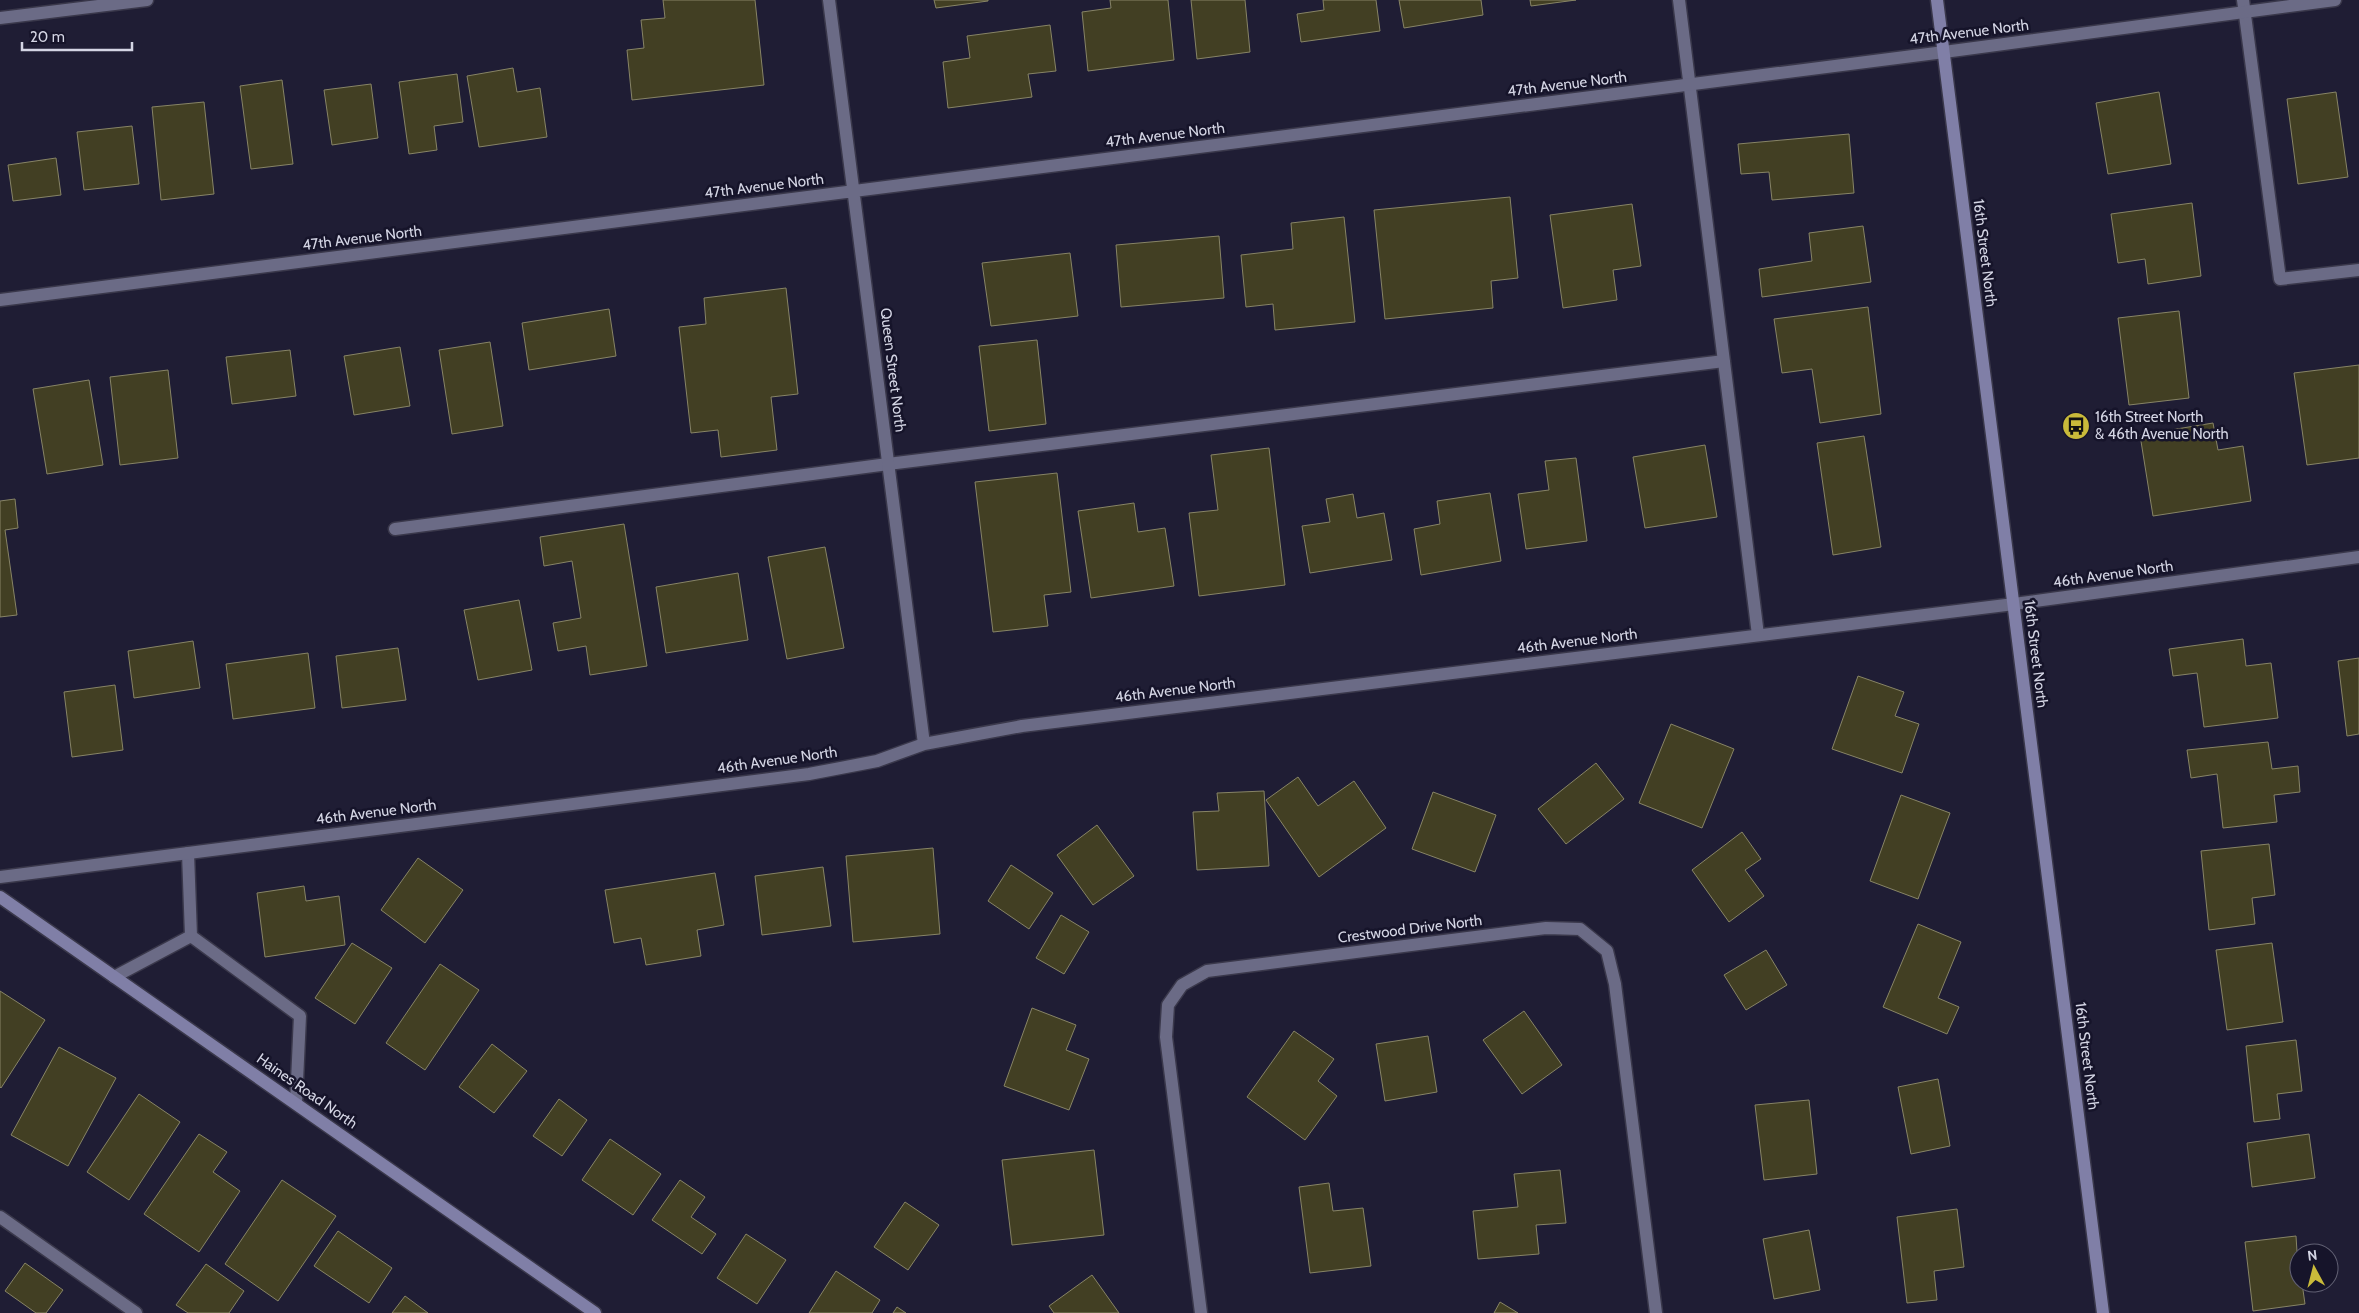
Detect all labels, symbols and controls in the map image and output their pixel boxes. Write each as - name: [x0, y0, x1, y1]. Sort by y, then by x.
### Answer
- street label: 47th Avenue North: [1908, 16, 2030, 48]
- scale bar: [22, 20, 132, 52]
- text: 20 m: [30, 28, 65, 46]
- street label: 47th Avenue North: [1506, 68, 1628, 100]
- street label: 47th Avenue North: [1104, 119, 1226, 151]
- street label: 47th Avenue North: [703, 170, 825, 202]
- street label: 16th Street North: [1969, 198, 2001, 308]
- street label: 47th Avenue North: [301, 222, 423, 254]
- street label: Queen Street North: [876, 307, 910, 433]
- place label: 16th Street North & 46th Avenue North: [2095, 408, 2229, 443]
- bus stop icon: 16th Street North & 46th Avenue North: [2061, 411, 2091, 441]
- street label: 46th Avenue North: [2052, 557, 2174, 591]
- street label: 16th Street North: [2020, 599, 2052, 709]
- street label: 46th Avenue North: [1516, 625, 1638, 657]
- street label: 46th Avenue North: [1114, 674, 1236, 706]
- street label: 46th Avenue North: [716, 743, 838, 777]
- street label: 46th Avenue North: [315, 796, 437, 828]
- street label: Crestwood Drive North: [1337, 911, 1483, 947]
- street label: 16th Street North: [2071, 1001, 2103, 1111]
- street label: Haines Road North: [253, 1050, 361, 1132]
- north arrow: [2289, 1243, 2339, 1293]
- text: N: [2306, 1246, 2318, 1265]

